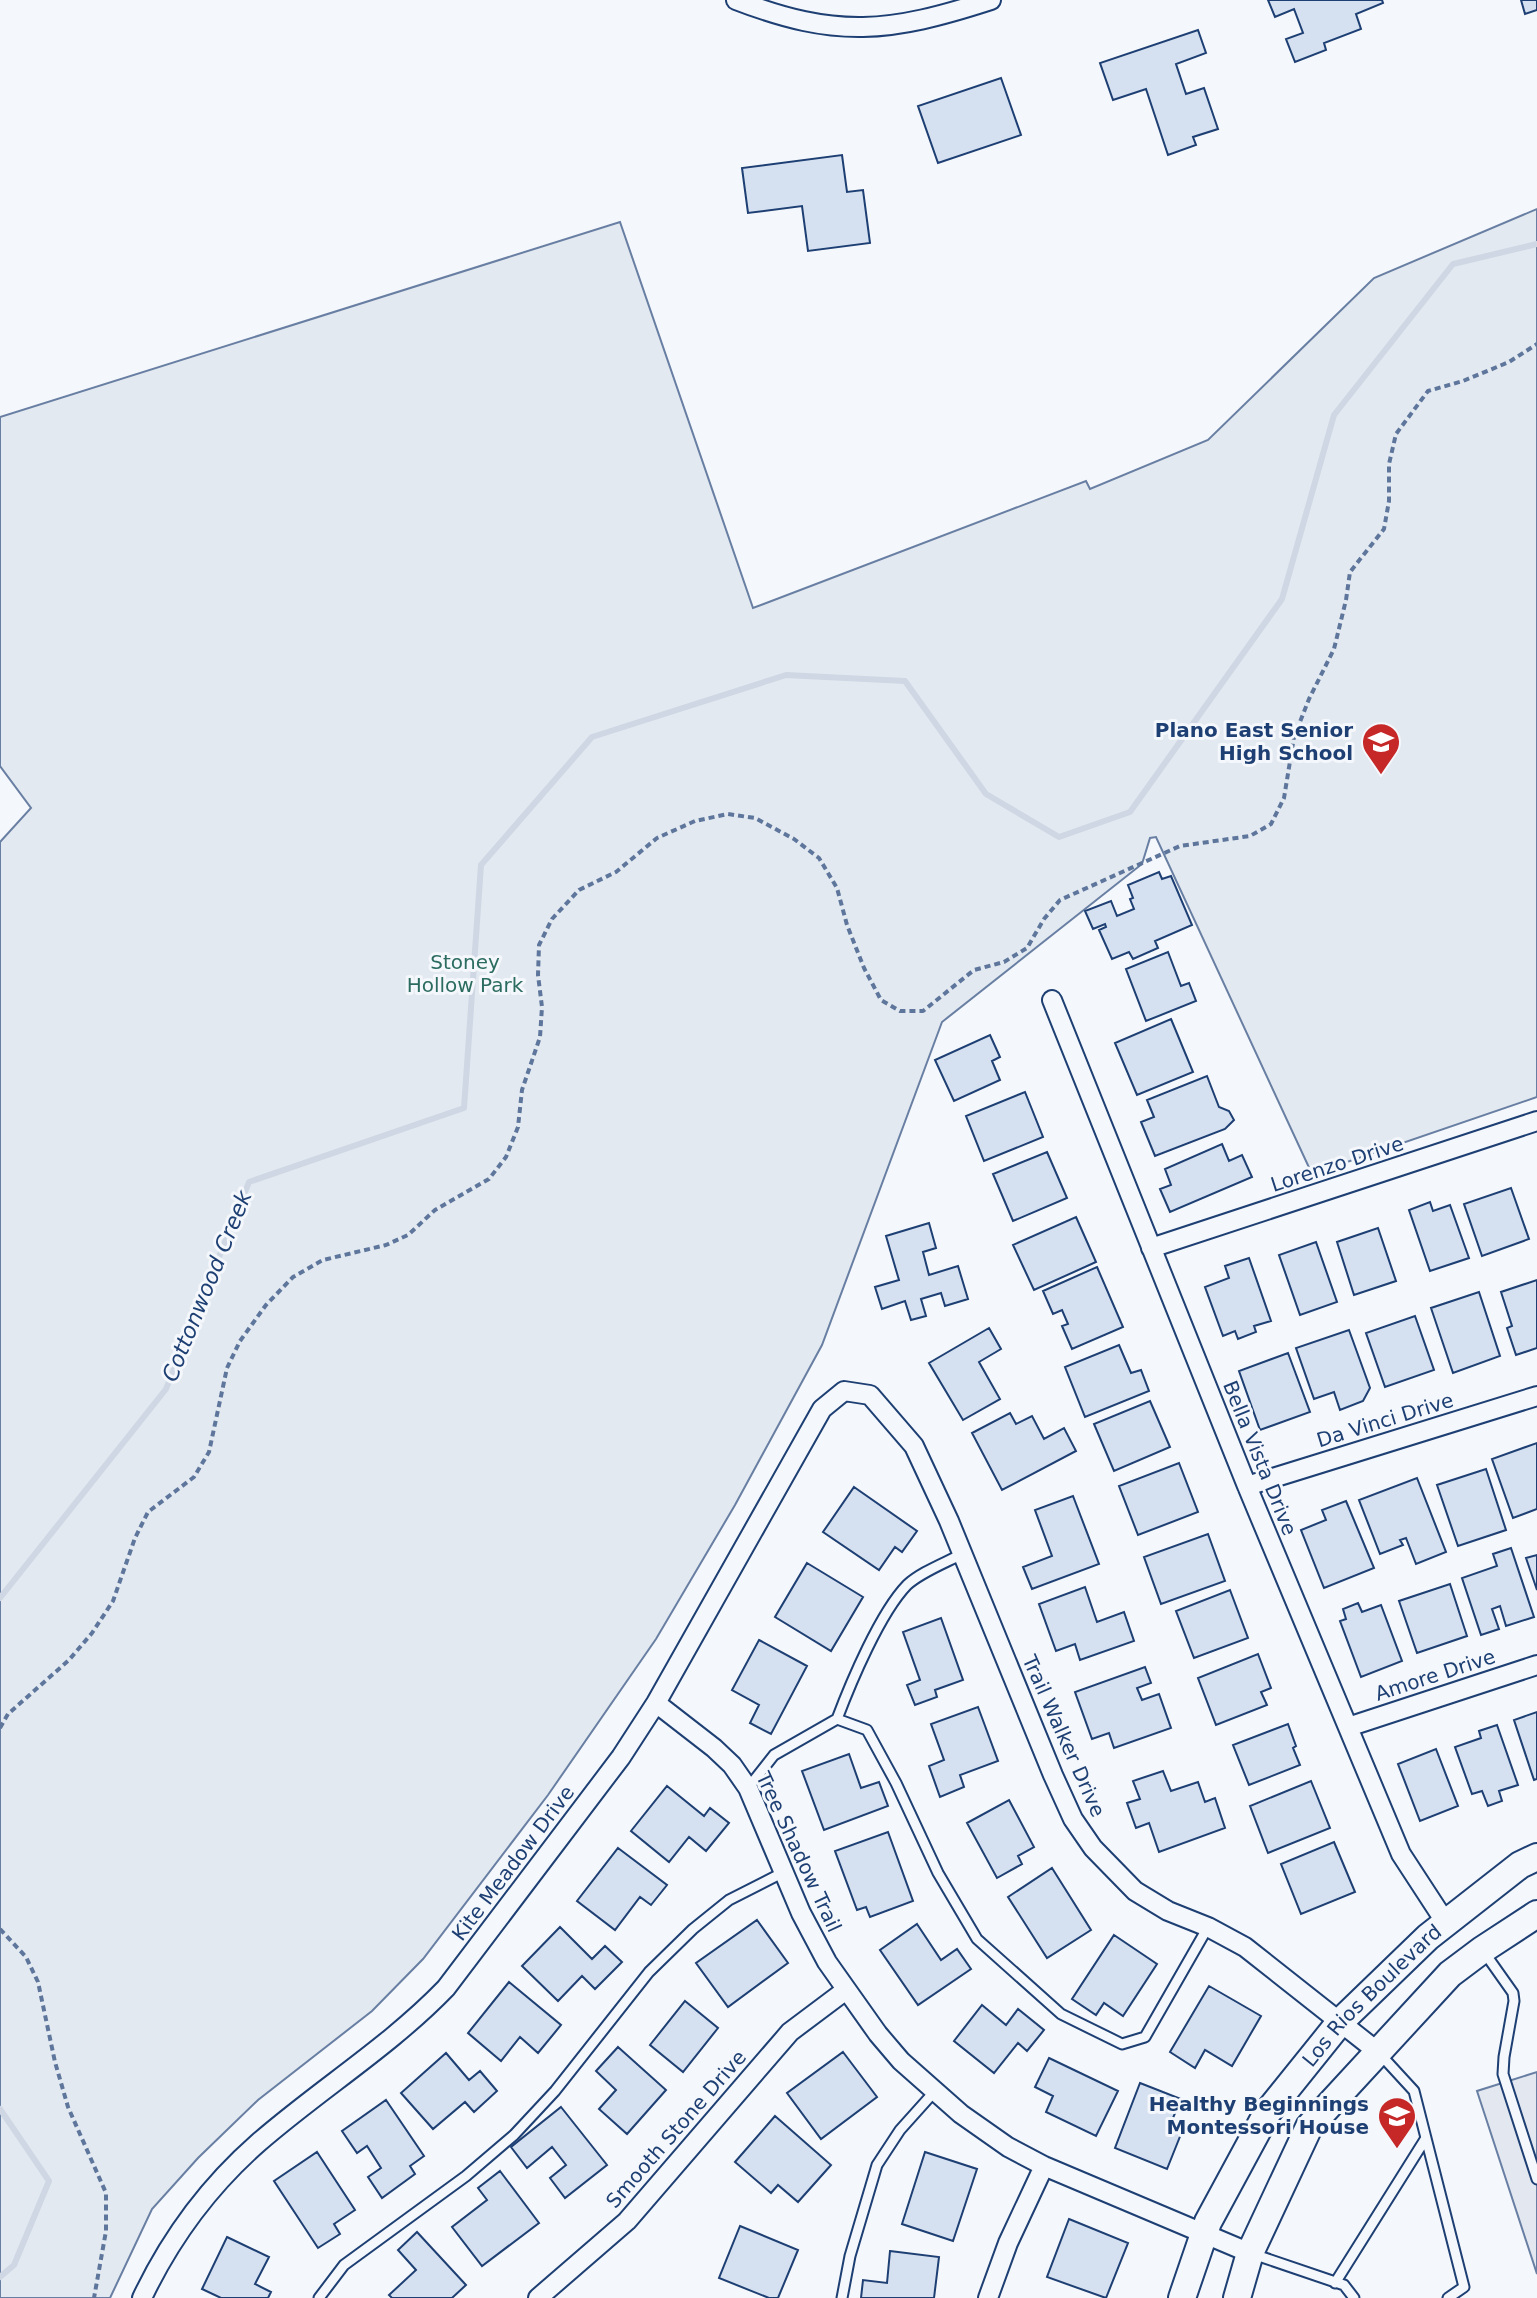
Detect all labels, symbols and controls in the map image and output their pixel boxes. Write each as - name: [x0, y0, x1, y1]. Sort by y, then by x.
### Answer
- place label: Plano East Senior High School: [1155, 718, 1353, 765]
- school or university icon: Plano East Senior High School: [1360, 721, 1402, 776]
- park label: Stoney Hollow Park: [407, 950, 524, 997]
- street label: Lorenzo Drive: [1268, 1131, 1406, 1197]
- water label: Cottonwood Creek: [157, 1186, 257, 1385]
- street label: Bella Vista Drive: [1218, 1377, 1302, 1539]
- street label: Da Vinci Drive: [1314, 1388, 1456, 1452]
- street label: Amore Drive: [1372, 1644, 1498, 1706]
- street label: Trail Walker Drive: [1017, 1650, 1110, 1821]
- street label: Tree Shadow Trail: [751, 1767, 847, 1936]
- street label: Kite Meadow Drive: [447, 1781, 579, 1945]
- street label: Los Rios Boulevard: [1297, 1919, 1446, 2071]
- street label: Smooth Stone Drive: [601, 2045, 751, 2213]
- place label: Healthy Beginnings Montessori House: [1149, 2092, 1369, 2139]
- school or university icon: Healthy Beginnings Montessori House: [1376, 2095, 1418, 2150]

